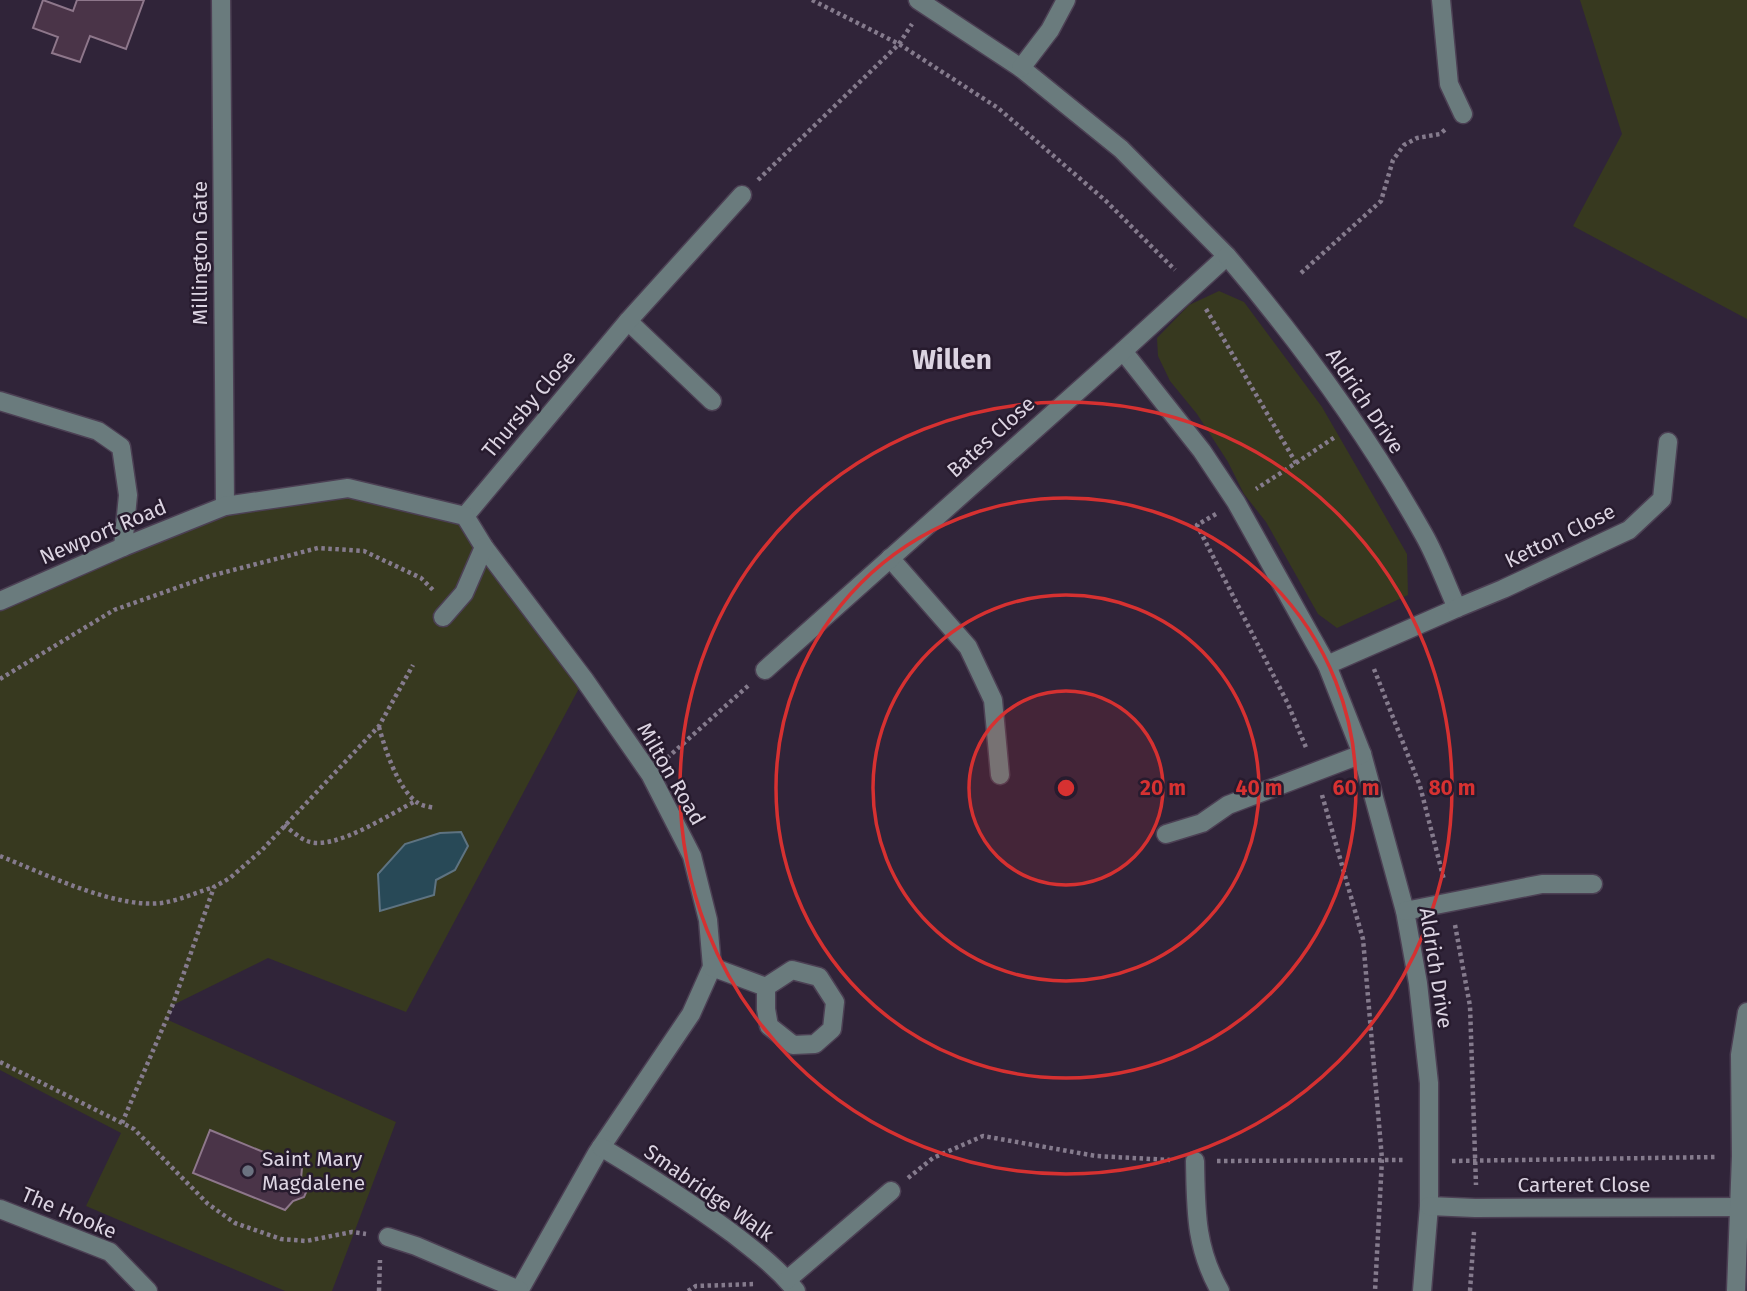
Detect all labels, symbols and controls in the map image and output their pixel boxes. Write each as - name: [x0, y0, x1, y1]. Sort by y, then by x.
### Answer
- street label: Millington Gate: [187, 181, 213, 325]
- district label: Willen: [912, 343, 992, 376]
- street label: Aldrich Drive: [1320, 343, 1410, 459]
- street label: Thursby Close: [476, 345, 582, 463]
- street label: Bates Close: [942, 391, 1040, 483]
- street label: Newport Road: [36, 494, 170, 570]
- street label: Ketton Close: [1501, 498, 1619, 574]
- street label: Milton Road: [631, 718, 711, 830]
- text: 20 m: [1140, 775, 1186, 801]
- text: 40 m: [1236, 775, 1282, 801]
- text: 60 m: [1333, 775, 1379, 801]
- text: 80 m: [1428, 775, 1476, 801]
- centre of rings: [1054, 776, 1078, 800]
- street label: Aldrich Drive: [1414, 906, 1458, 1030]
- street label: Smabridge Walk: [639, 1139, 779, 1247]
- place label: Saint Mary Magdalene: [262, 1146, 365, 1196]
- marker: Saint Mary Magdalene: [240, 1163, 256, 1179]
- street label: Carteret Close: [1518, 1172, 1650, 1198]
- street label: The Hooke: [17, 1181, 121, 1245]

